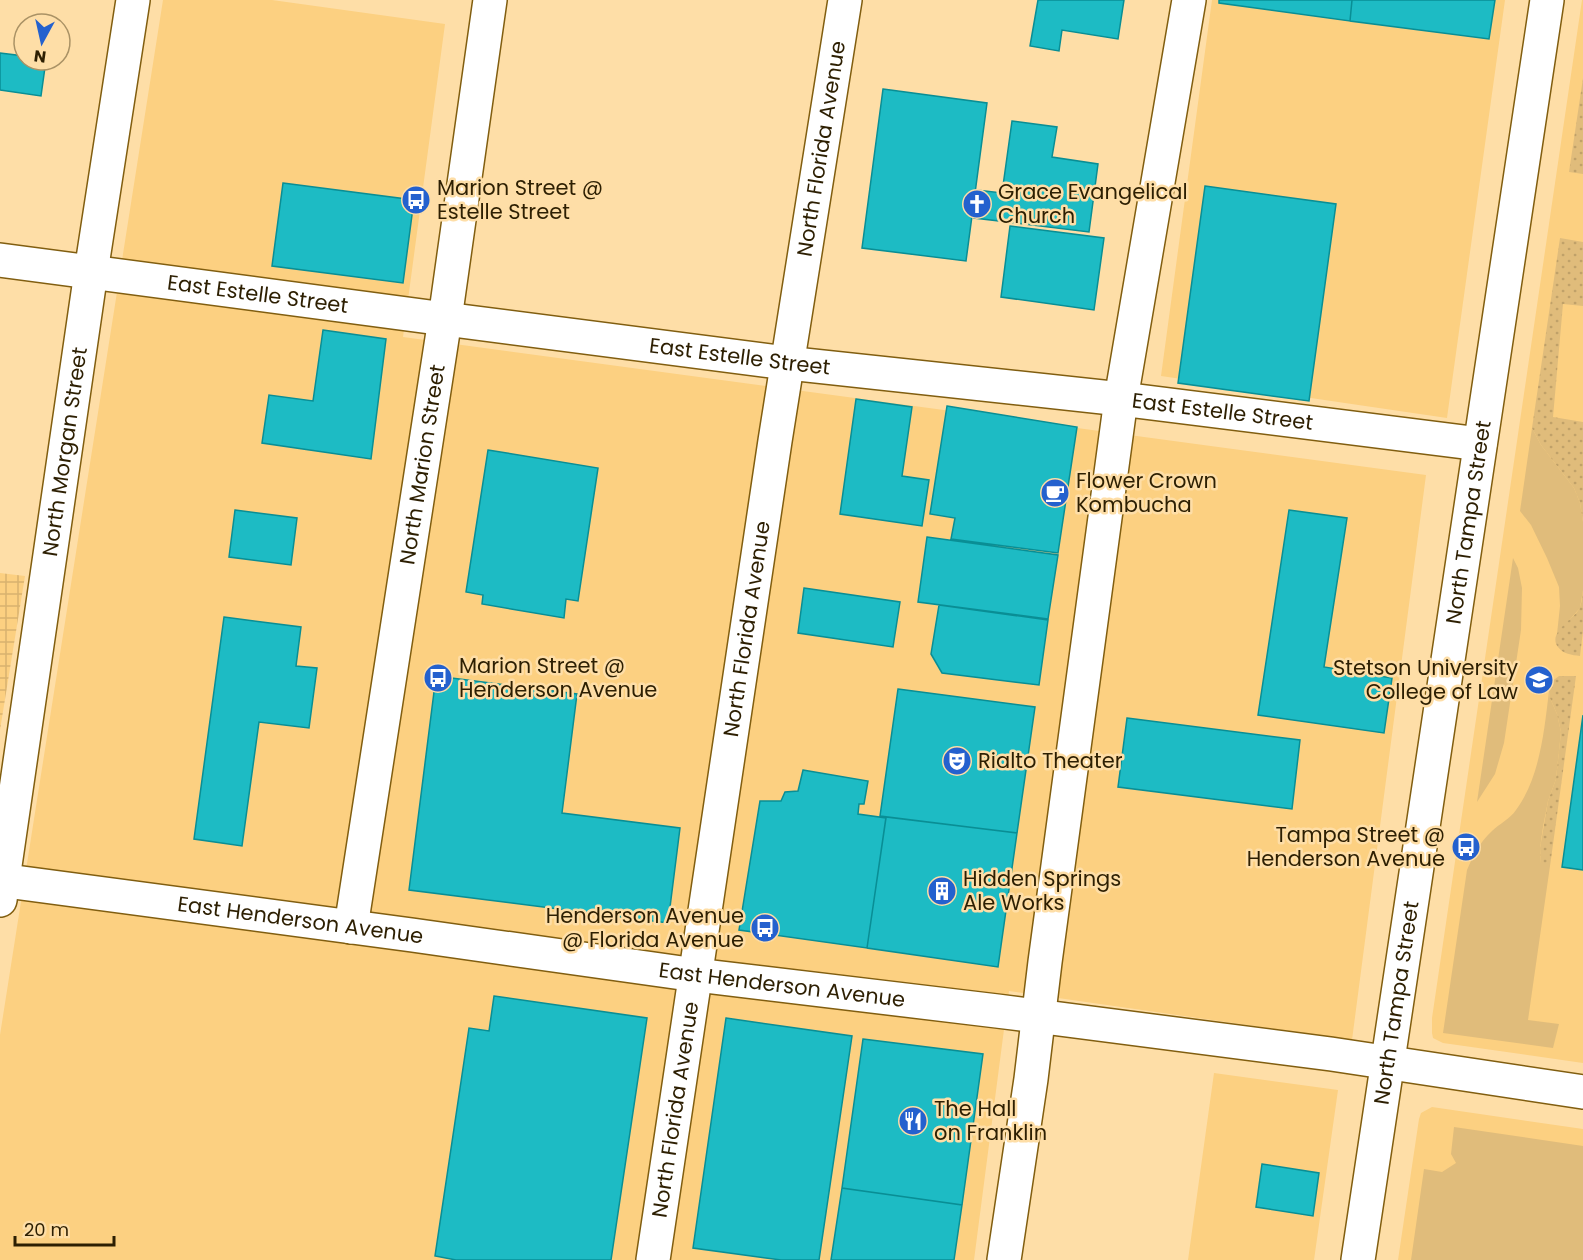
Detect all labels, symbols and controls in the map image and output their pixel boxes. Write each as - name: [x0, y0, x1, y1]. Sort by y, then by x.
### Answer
- north arrow: [12, 12, 72, 72]
- street label: North Florida Avenue: [790, 39, 852, 259]
- text: N: [32, 44, 48, 69]
- place label: Marion Street @ Estelle Street: [437, 173, 603, 226]
- place label: Grace Evangelical Church: [998, 177, 1188, 230]
- bus stop icon: Marion Street @ Estelle Street: [400, 184, 432, 216]
- church icon: Grace Evangelical Church: [961, 188, 993, 220]
- street label: East Estelle Street: [166, 267, 350, 320]
- street label: East Estelle Street: [648, 330, 832, 382]
- street label: North Morgan Street: [35, 345, 94, 558]
- street label: North Marion Street: [392, 362, 452, 567]
- street label: East Estelle Street: [1130, 386, 1315, 437]
- street label: North Tampa Street: [1439, 418, 1498, 626]
- place label: Flower Crown Kombucha: [1076, 466, 1217, 519]
- cafe icon: Flower Crown Kombucha: [1039, 477, 1071, 509]
- street label: North Florida Avenue: [716, 519, 777, 739]
- place label: Marion Street @ Henderson Avenue: [459, 651, 657, 704]
- place label: Stetson University College of Law: [1333, 653, 1518, 706]
- bus stop icon: Marion Street @ Henderson Avenue: [422, 662, 454, 694]
- school or university icon: Stetson University College of Law: [1523, 664, 1555, 696]
- theatre icon: Rialto Theater: [941, 745, 973, 777]
- place label: Rialto Theater: [978, 746, 1123, 775]
- place label: Tampa Street @ Henderson Avenue: [1247, 820, 1445, 873]
- bus stop icon: Tampa Street @ Henderson Avenue: [1450, 831, 1482, 863]
- place label: Hidden Springs Ale Works: [963, 864, 1121, 917]
- building icon: Hidden Springs Ale Works: [926, 875, 958, 907]
- street label: East Henderson Avenue: [176, 889, 425, 950]
- street label: North Tampa Street: [1366, 899, 1426, 1107]
- place label: Henderson Avenue @ Florida Avenue: [546, 901, 744, 954]
- bus stop icon: Henderson Avenue @ Florida Avenue: [749, 912, 781, 944]
- street label: East Henderson Avenue: [657, 955, 907, 1014]
- street label: North Florida Avenue: [645, 1000, 705, 1220]
- place label: The Hall on Franklin: [934, 1094, 1047, 1147]
- restaurant icon: The Hall on Franklin: [897, 1105, 929, 1137]
- scale bar: [15, 1209, 114, 1247]
- text: 20 m: [24, 1217, 69, 1242]

